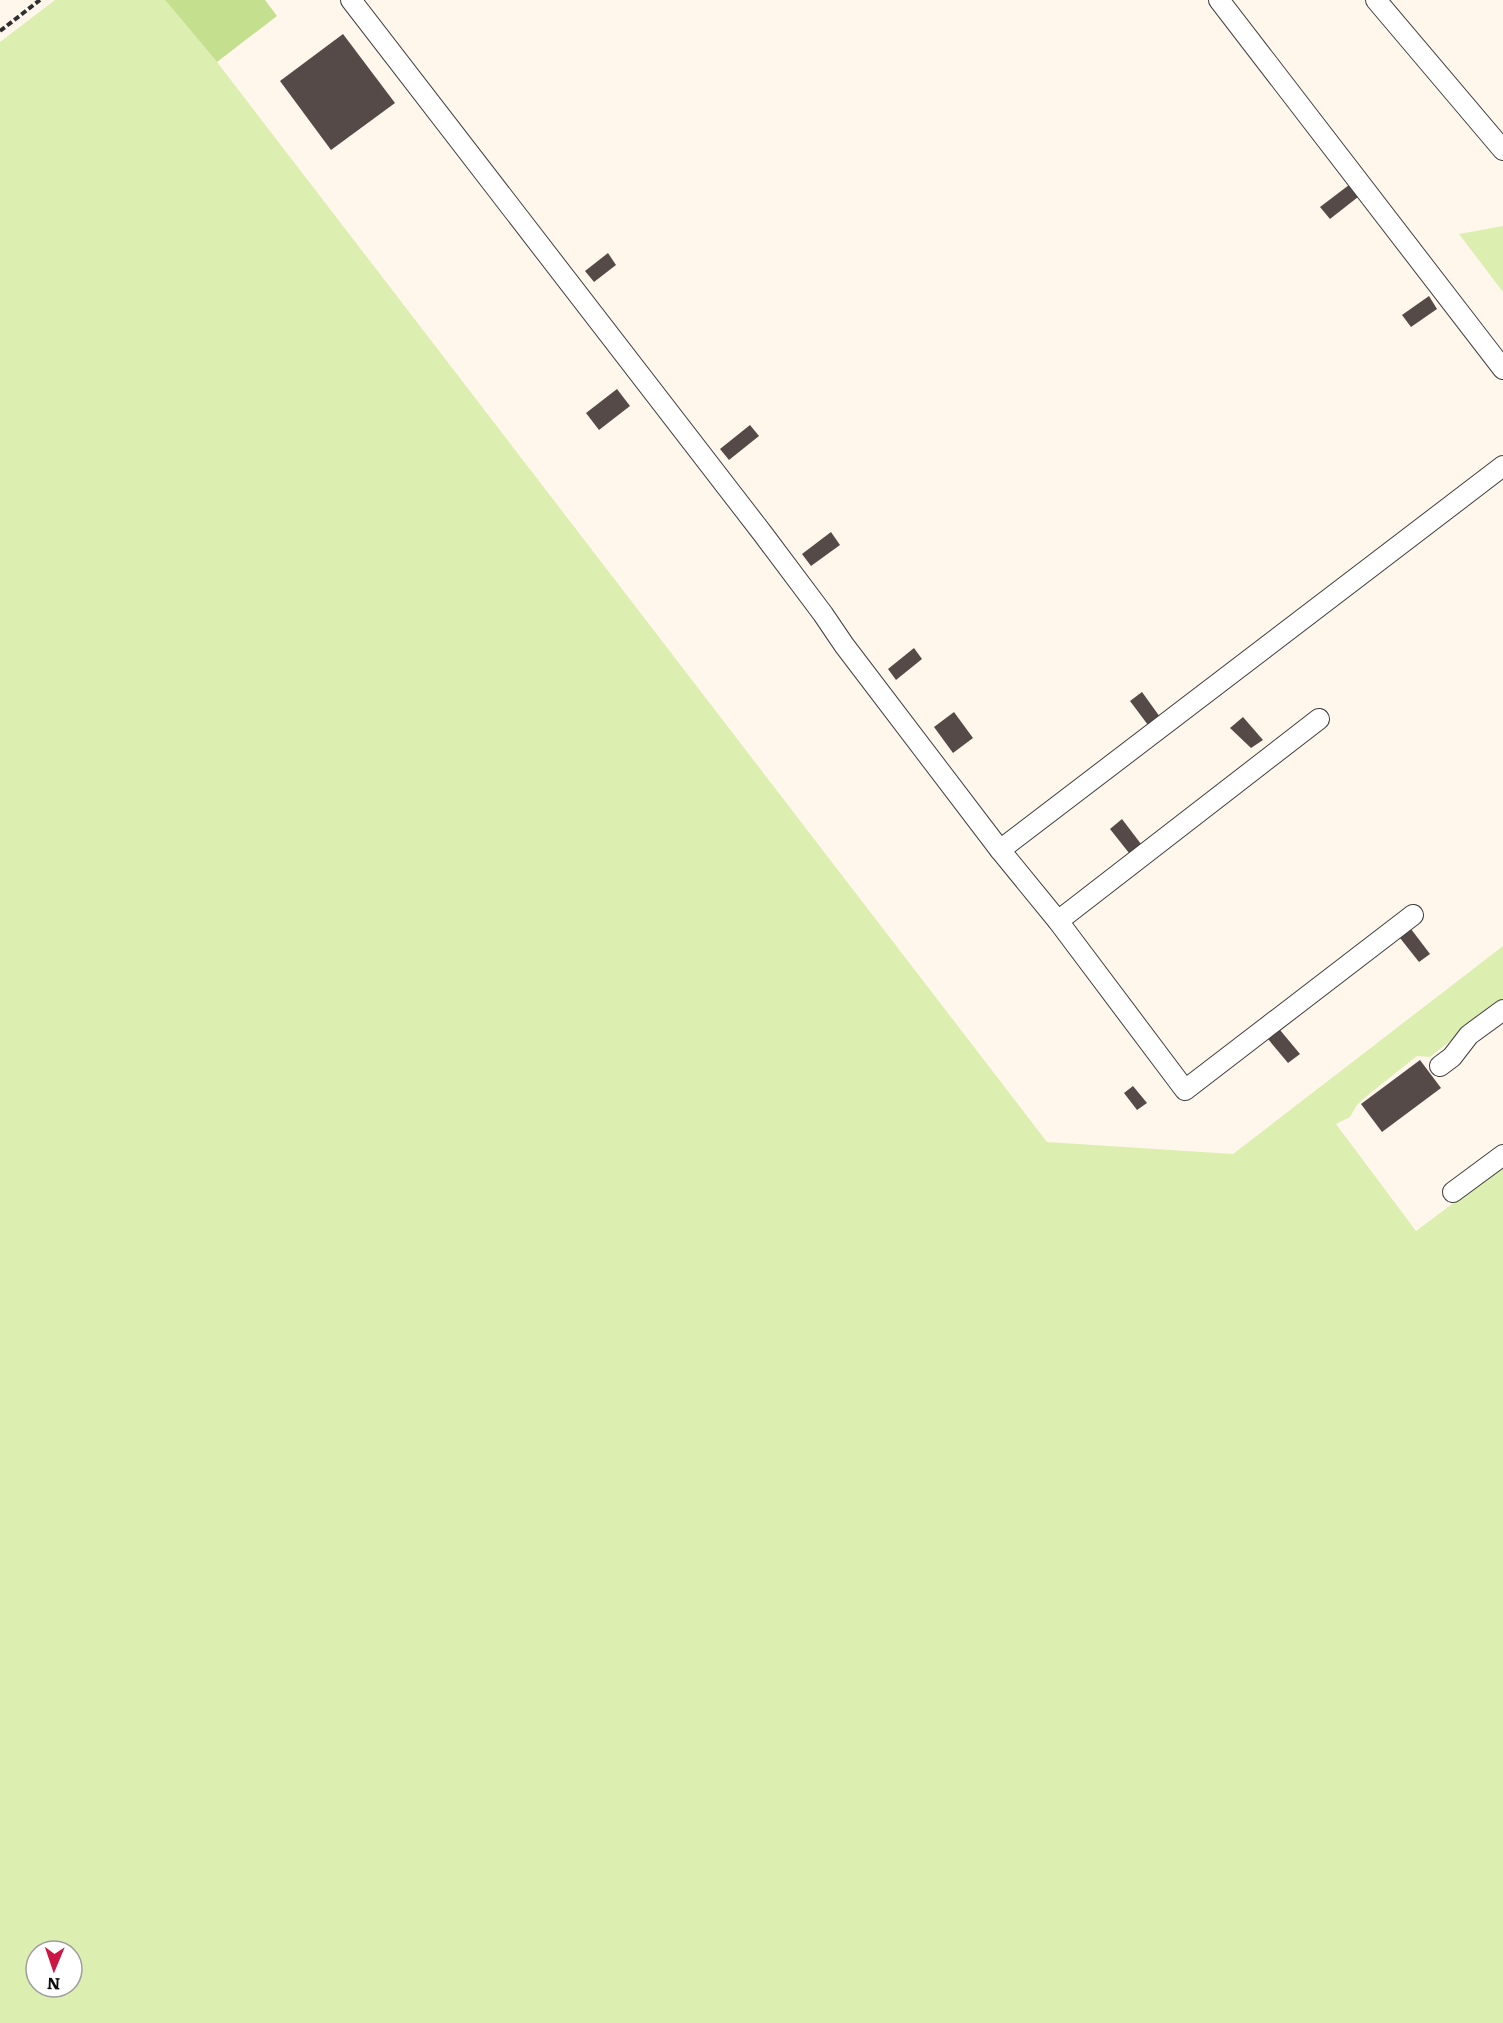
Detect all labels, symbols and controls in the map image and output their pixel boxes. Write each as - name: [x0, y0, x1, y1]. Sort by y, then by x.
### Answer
- north arrow: [24, 1939, 84, 1999]
- text: N: [46, 1973, 61, 1997]

